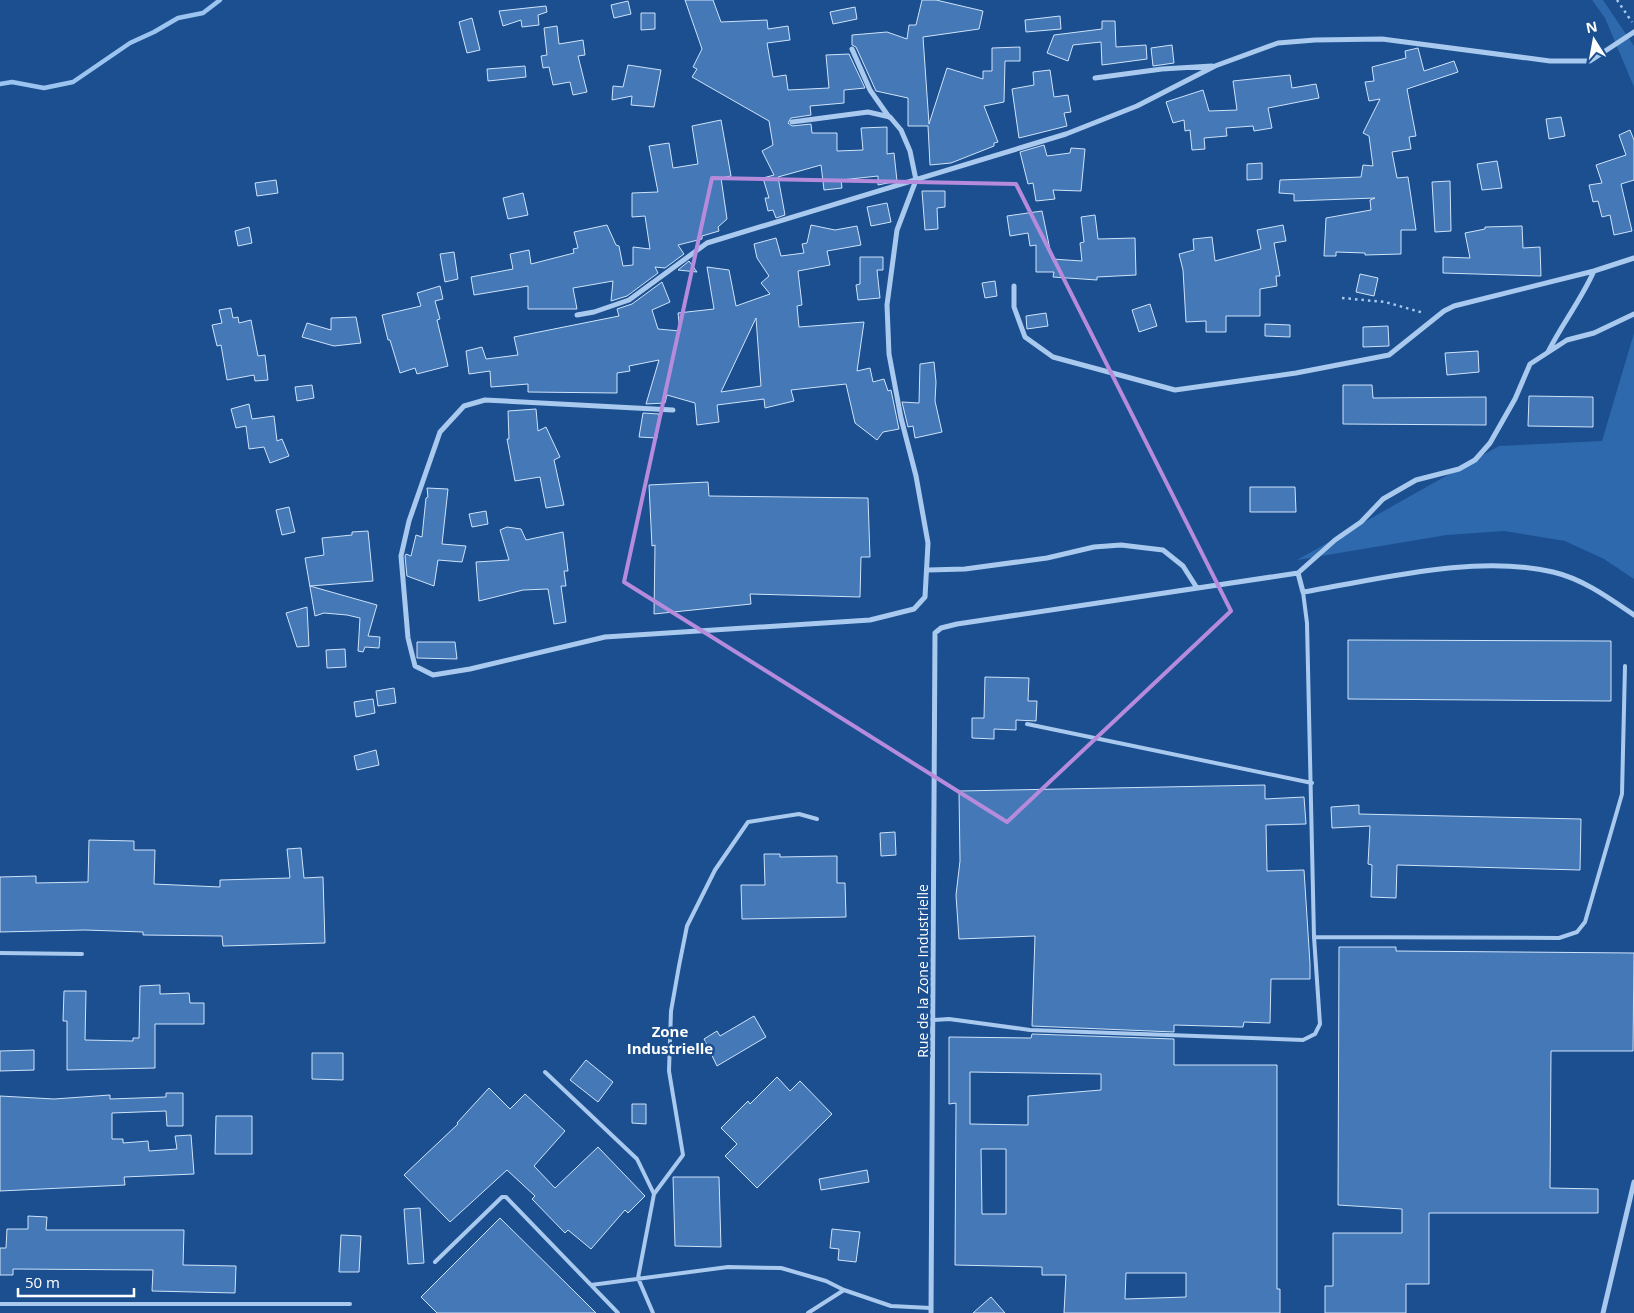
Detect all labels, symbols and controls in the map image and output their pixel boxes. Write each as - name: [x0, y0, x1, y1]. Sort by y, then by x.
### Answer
- north arrow: [1569, 15, 1619, 65]
- text: N: [1584, 16, 1599, 37]
- street label: Rue de la Zone Industrielle: [913, 884, 932, 1058]
- district label: Zone Industrielle: [627, 1021, 713, 1058]
- scale bar: [18, 1266, 134, 1298]
- text: 50 m: [25, 1272, 60, 1292]

